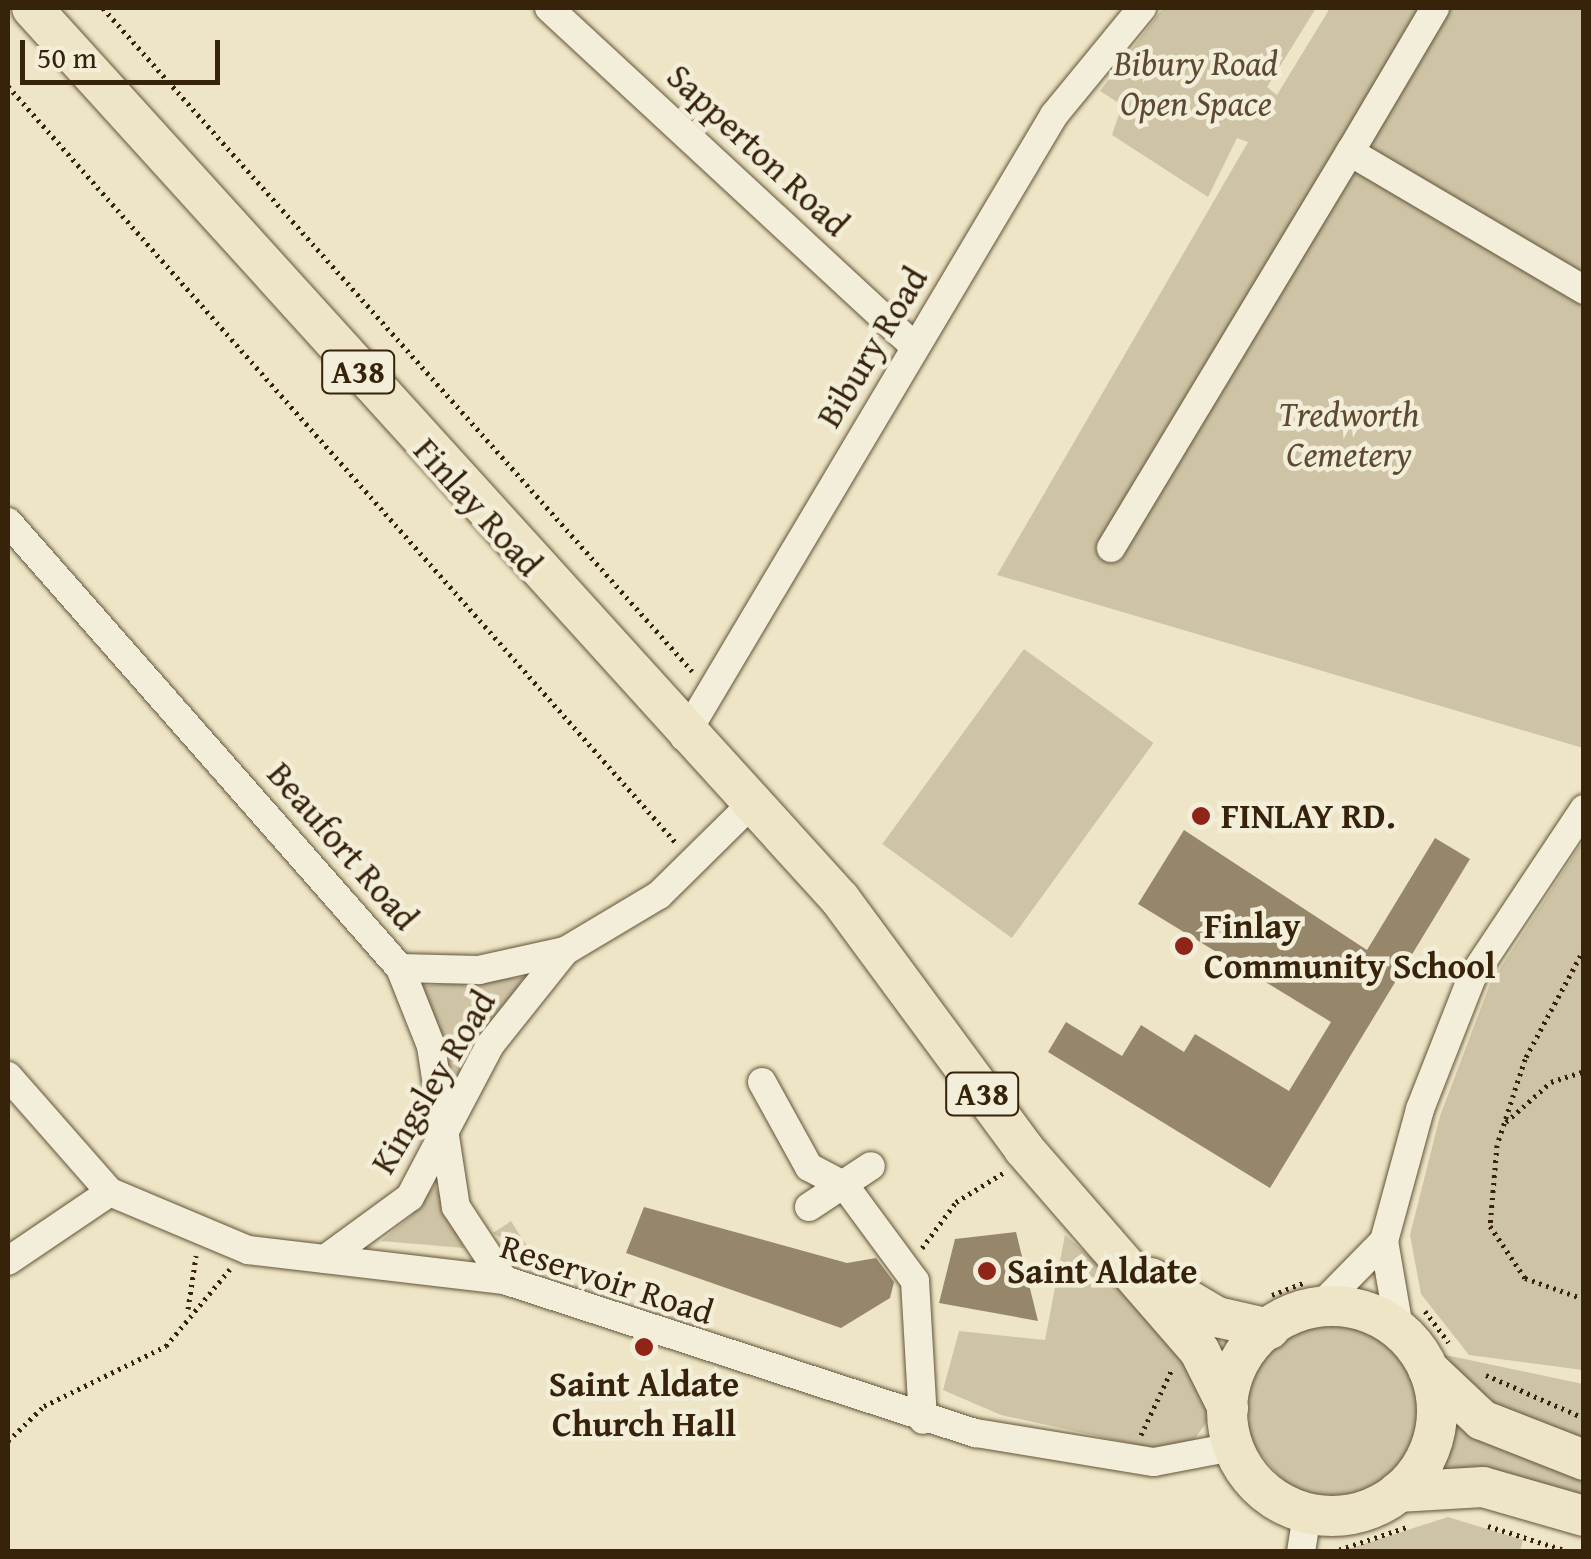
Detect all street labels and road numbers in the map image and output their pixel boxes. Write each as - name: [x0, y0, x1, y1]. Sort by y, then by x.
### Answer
- street label: Sapperton Road: [658, 55, 858, 245]
- street label: Bibury Road: [808, 259, 936, 435]
- road number: A38: [320, 345, 396, 399]
- street label: Finlay Road: [405, 429, 551, 585]
- street label: Beaufort Road: [259, 754, 427, 938]
- street label: Kingsley Road: [362, 983, 504, 1181]
- road number: A38: [944, 1067, 1020, 1121]
- street label: Reservoir Road: [495, 1225, 719, 1333]

